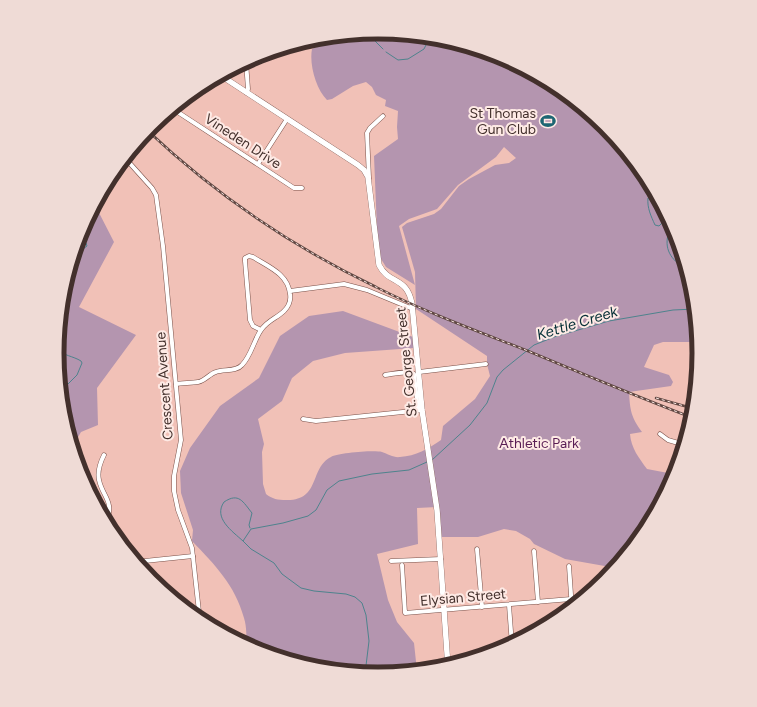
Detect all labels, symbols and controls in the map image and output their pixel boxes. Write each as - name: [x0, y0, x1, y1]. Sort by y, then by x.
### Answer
- place label: St Thomas Gun Club: [469, 105, 536, 138]
- street label: Vineden Drive: [201, 110, 285, 173]
- sports icon: St Thomas Gun Club: [539, 112, 557, 130]
- water label: Kettle Creek: [534, 302, 620, 344]
- street label: St. George Street: [392, 306, 421, 417]
- street label: Crescent Avenue: [152, 331, 177, 440]
- park label: Athletic Park: [499, 435, 579, 452]
- street label: Elysian Street: [419, 585, 507, 610]

